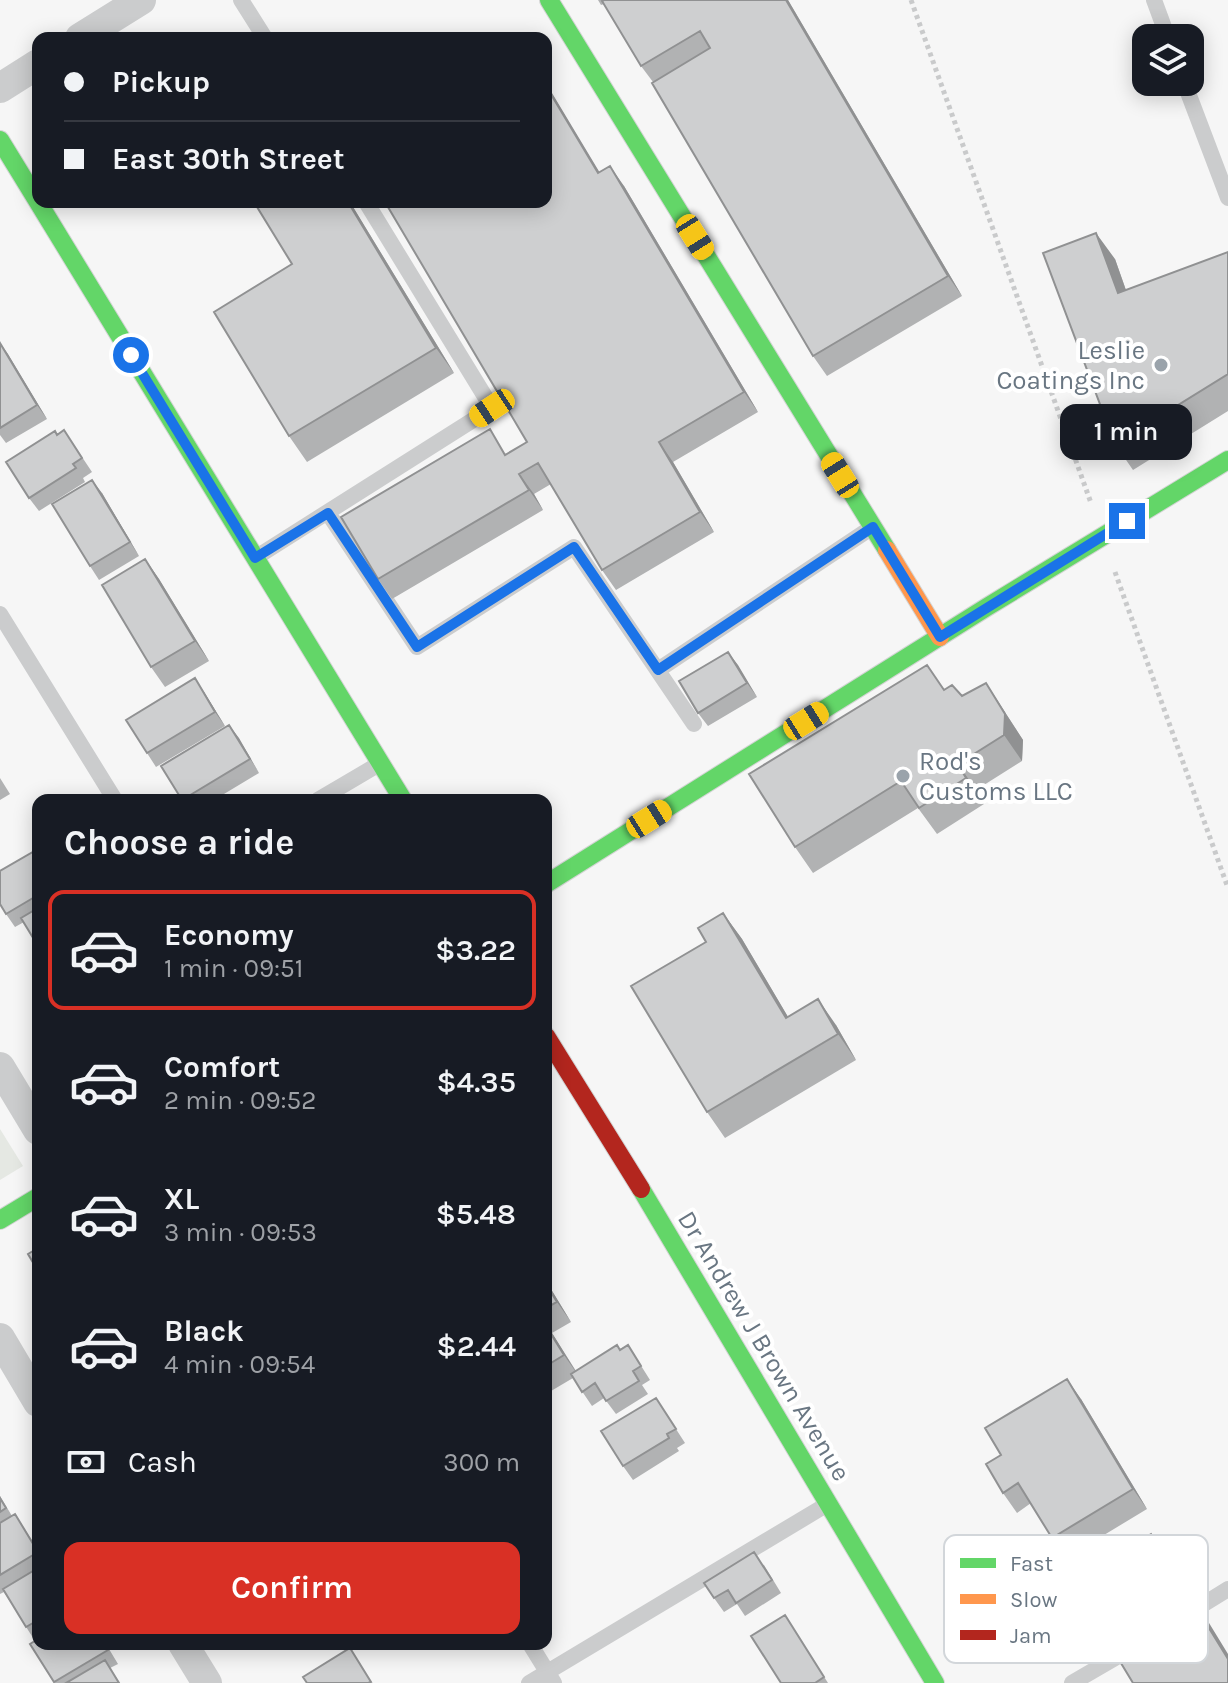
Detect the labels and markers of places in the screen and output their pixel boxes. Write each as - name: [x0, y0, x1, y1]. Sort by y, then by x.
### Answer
- place label: Leslie Coatings Inc: [996, 335, 1145, 396]
- marker: Leslie Coatings Inc: [1152, 356, 1170, 374]
- place label: Rod's Customs LLC: [919, 746, 1073, 807]
- marker: Rod's Customs LLC: [894, 767, 912, 785]

